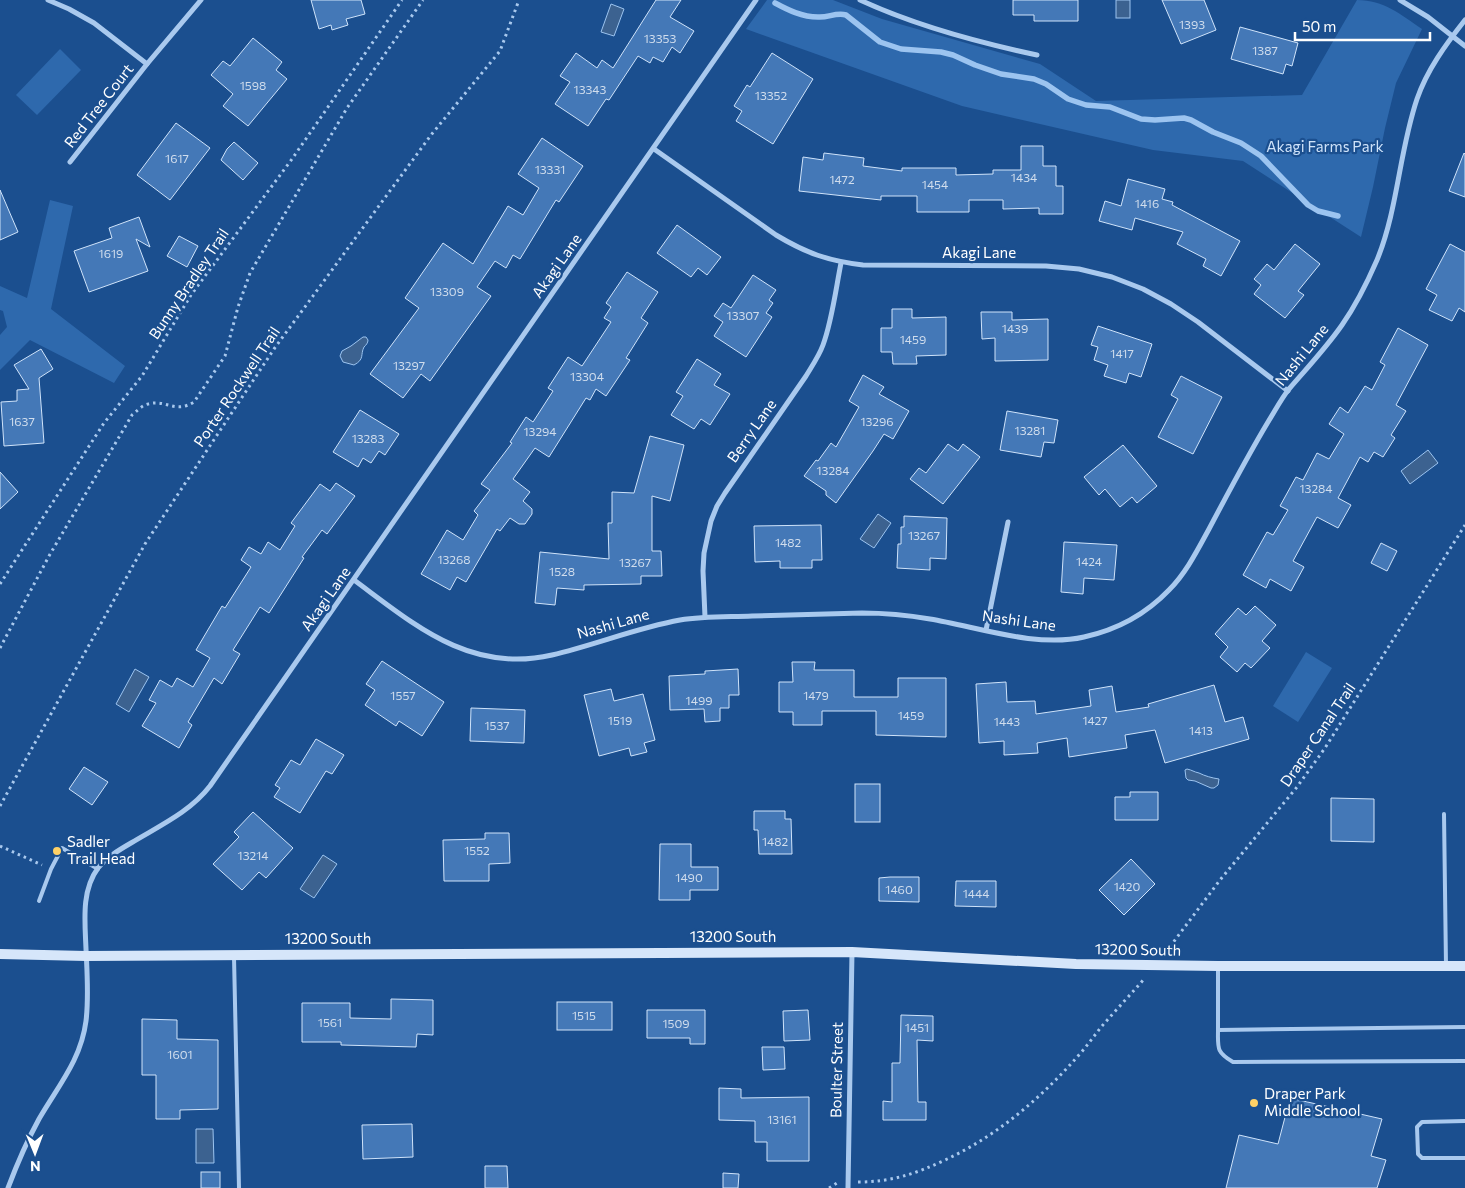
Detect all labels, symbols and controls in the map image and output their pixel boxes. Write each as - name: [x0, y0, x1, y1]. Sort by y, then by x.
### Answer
- scale bar: [1295, 10, 1430, 42]
- house number: 1393: [1179, 17, 1205, 31]
- text: 50 m: [1302, 17, 1336, 35]
- house number: 13353: [644, 31, 676, 45]
- house number: 1387: [1252, 43, 1278, 57]
- street label: Red Tree Court: [60, 60, 137, 151]
- house number: 1598: [240, 78, 266, 92]
- house number: 13343: [574, 82, 607, 96]
- house number: 13352: [755, 88, 788, 102]
- park label: Akagi Farms Park: [1266, 137, 1384, 155]
- house number: 1617: [165, 151, 189, 165]
- house number: 13331: [535, 162, 565, 176]
- house number: 1434: [1011, 170, 1037, 184]
- house number: 1472: [829, 172, 855, 186]
- house number: 1454: [922, 177, 948, 191]
- house number: 1416: [1135, 196, 1159, 210]
- street label: Bunny Bradley Trail: [144, 225, 232, 342]
- street label: Akagi Lane: [528, 230, 585, 301]
- street label: Akagi Lane: [942, 243, 1016, 261]
- house number: 1619: [99, 246, 123, 260]
- house number: 13309: [430, 284, 464, 298]
- house number: 13307: [727, 308, 759, 322]
- street label: Nashi Lane: [1271, 320, 1332, 389]
- house number: 1439: [1002, 321, 1028, 335]
- street label: Porter Rockwell Trail: [189, 323, 283, 450]
- house number: 1459: [900, 332, 926, 346]
- house number: 1417: [1110, 346, 1134, 360]
- house number: 13297: [393, 358, 425, 372]
- house number: 13304: [570, 369, 604, 383]
- street label: Berry Lane: [723, 395, 780, 466]
- house number: 1637: [9, 414, 35, 428]
- house number: 13296: [860, 414, 894, 428]
- house number: 13281: [1015, 423, 1045, 437]
- house number: 13294: [523, 424, 557, 438]
- house number: 13283: [352, 431, 384, 445]
- house number: 13284: [816, 463, 850, 477]
- house number: 13284: [1299, 481, 1333, 495]
- house number: 13267: [908, 528, 940, 542]
- house number: 1482: [775, 535, 801, 549]
- house number: 13268: [437, 552, 471, 566]
- house number: 1424: [1076, 554, 1102, 568]
- house number: 13267: [619, 555, 651, 569]
- street label: Akagi Lane: [297, 563, 354, 634]
- house number: 1528: [549, 564, 575, 578]
- street label: Nashi Lane: [575, 604, 651, 642]
- street label: Nashi Lane: [981, 606, 1057, 634]
- street label: Draper Canal Trail: [1276, 679, 1359, 790]
- house number: 1557: [390, 688, 416, 702]
- house number: 1479: [803, 688, 829, 702]
- house number: 1499: [686, 693, 712, 707]
- house number: 1459: [898, 708, 924, 722]
- house number: 1519: [608, 713, 632, 727]
- house number: 1427: [1082, 713, 1108, 727]
- house number: 1443: [994, 714, 1020, 728]
- house number: 1537: [484, 718, 510, 732]
- house number: 1413: [1189, 723, 1213, 737]
- place label: Sadler Trail Head: [67, 832, 135, 867]
- house number: 1482: [762, 834, 788, 848]
- house number: 1552: [464, 843, 490, 857]
- marker: Sadler Trail Head: [51, 845, 63, 857]
- house number: 13214: [238, 848, 268, 862]
- house number: 1490: [675, 870, 703, 884]
- house number: 1420: [1114, 879, 1140, 893]
- house number: 1460: [885, 882, 913, 896]
- house number: 1444: [963, 886, 989, 900]
- street label: 13200 South: [690, 927, 776, 945]
- street label: 13200 South: [285, 929, 371, 947]
- street label: 13200 South: [1095, 939, 1181, 959]
- house number: 1515: [572, 1008, 596, 1022]
- house number: 1561: [318, 1015, 342, 1029]
- house number: 1509: [662, 1016, 690, 1030]
- house number: 1451: [905, 1020, 929, 1034]
- street label: Boulter Street: [826, 1022, 846, 1118]
- house number: 1601: [167, 1047, 193, 1061]
- place label: Draper Park Middle School: [1264, 1084, 1361, 1119]
- marker: Draper Park Middle School: [1248, 1097, 1260, 1109]
- house number: 13161: [767, 1112, 797, 1126]
- north arrow: [10, 1128, 60, 1178]
- text: N: [30, 1158, 41, 1175]

